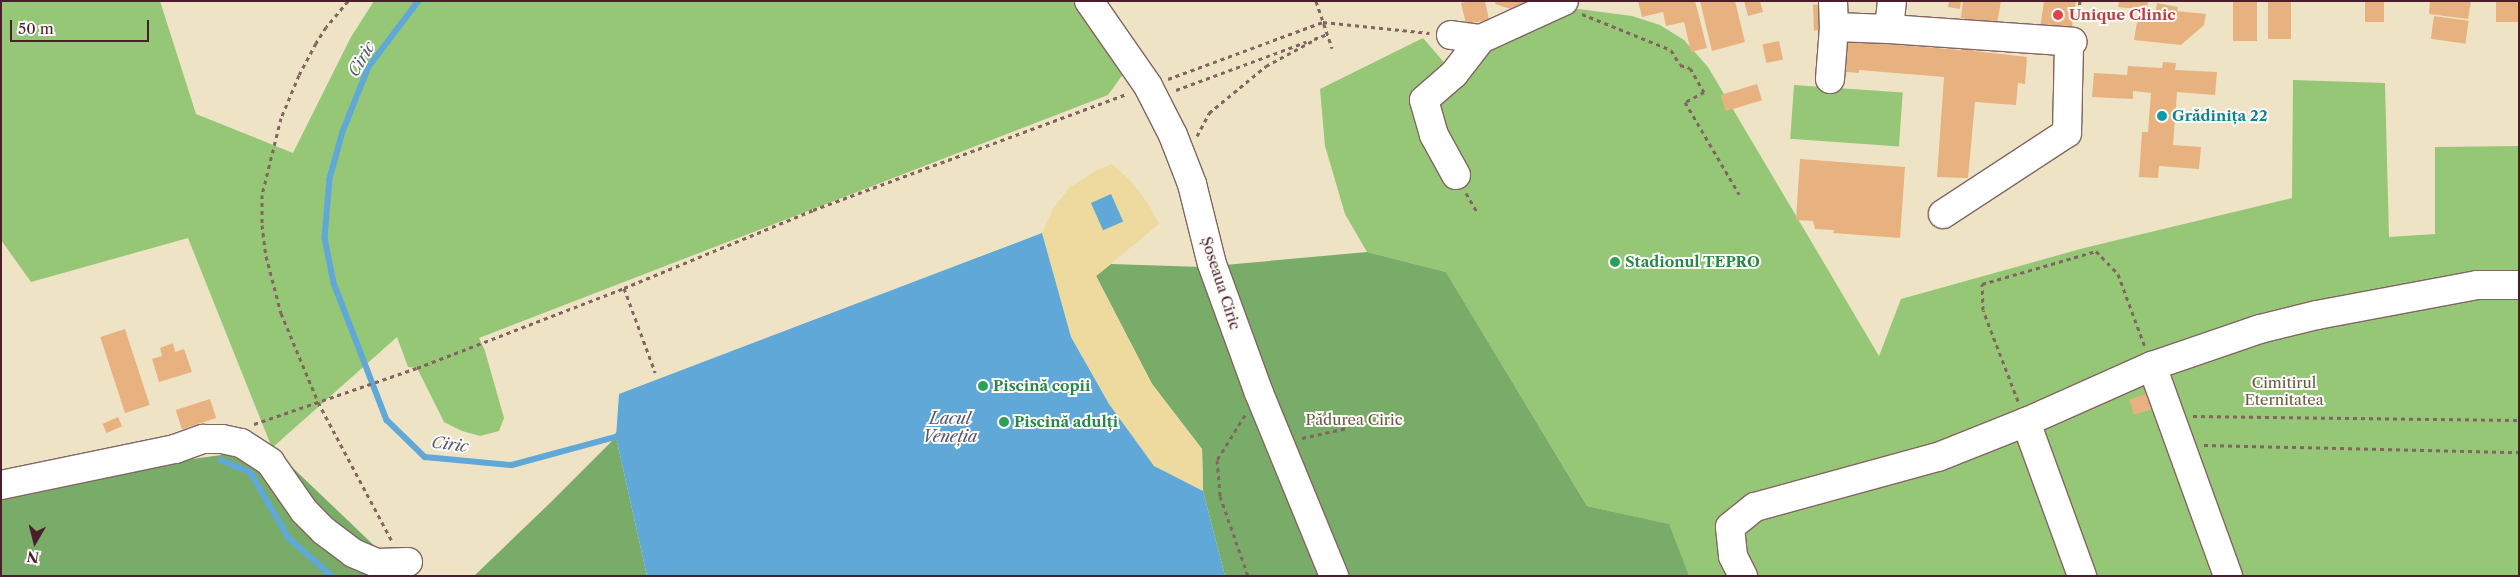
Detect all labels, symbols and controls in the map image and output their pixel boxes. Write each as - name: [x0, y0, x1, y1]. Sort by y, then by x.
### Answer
- place label: Unique Clinic: [2069, 6, 2176, 24]
- marker: Unique Clinic: [2051, 8, 2065, 22]
- scale bar: [12, 10, 151, 42]
- text: 50 m: [18, 19, 54, 38]
- water label: Ciric: [344, 38, 378, 80]
- place label: Grădinița 22: [2172, 107, 2268, 125]
- marker: Grădinița 22: [2156, 110, 2168, 122]
- street label: Șoseaua Ciric: [1197, 234, 1245, 332]
- place label: Stadionul TEPRO: [1625, 253, 1760, 271]
- marker: Stadionul TEPRO: [1609, 256, 1621, 268]
- park label: Cimitirul Eternitatea: [2244, 373, 2324, 408]
- place label: Piscină copii: [993, 377, 1090, 395]
- marker: Piscină copii: [977, 380, 989, 392]
- water label: Lacul Veneția: [923, 408, 977, 446]
- park label: Pădurea Ciric: [1305, 411, 1403, 429]
- place label: Piscină adulți: [1014, 413, 1118, 431]
- marker: Piscină adulți: [998, 416, 1010, 428]
- water label: Ciric: [431, 432, 469, 456]
- north arrow: [10, 517, 60, 567]
- text: N: [26, 547, 40, 567]

